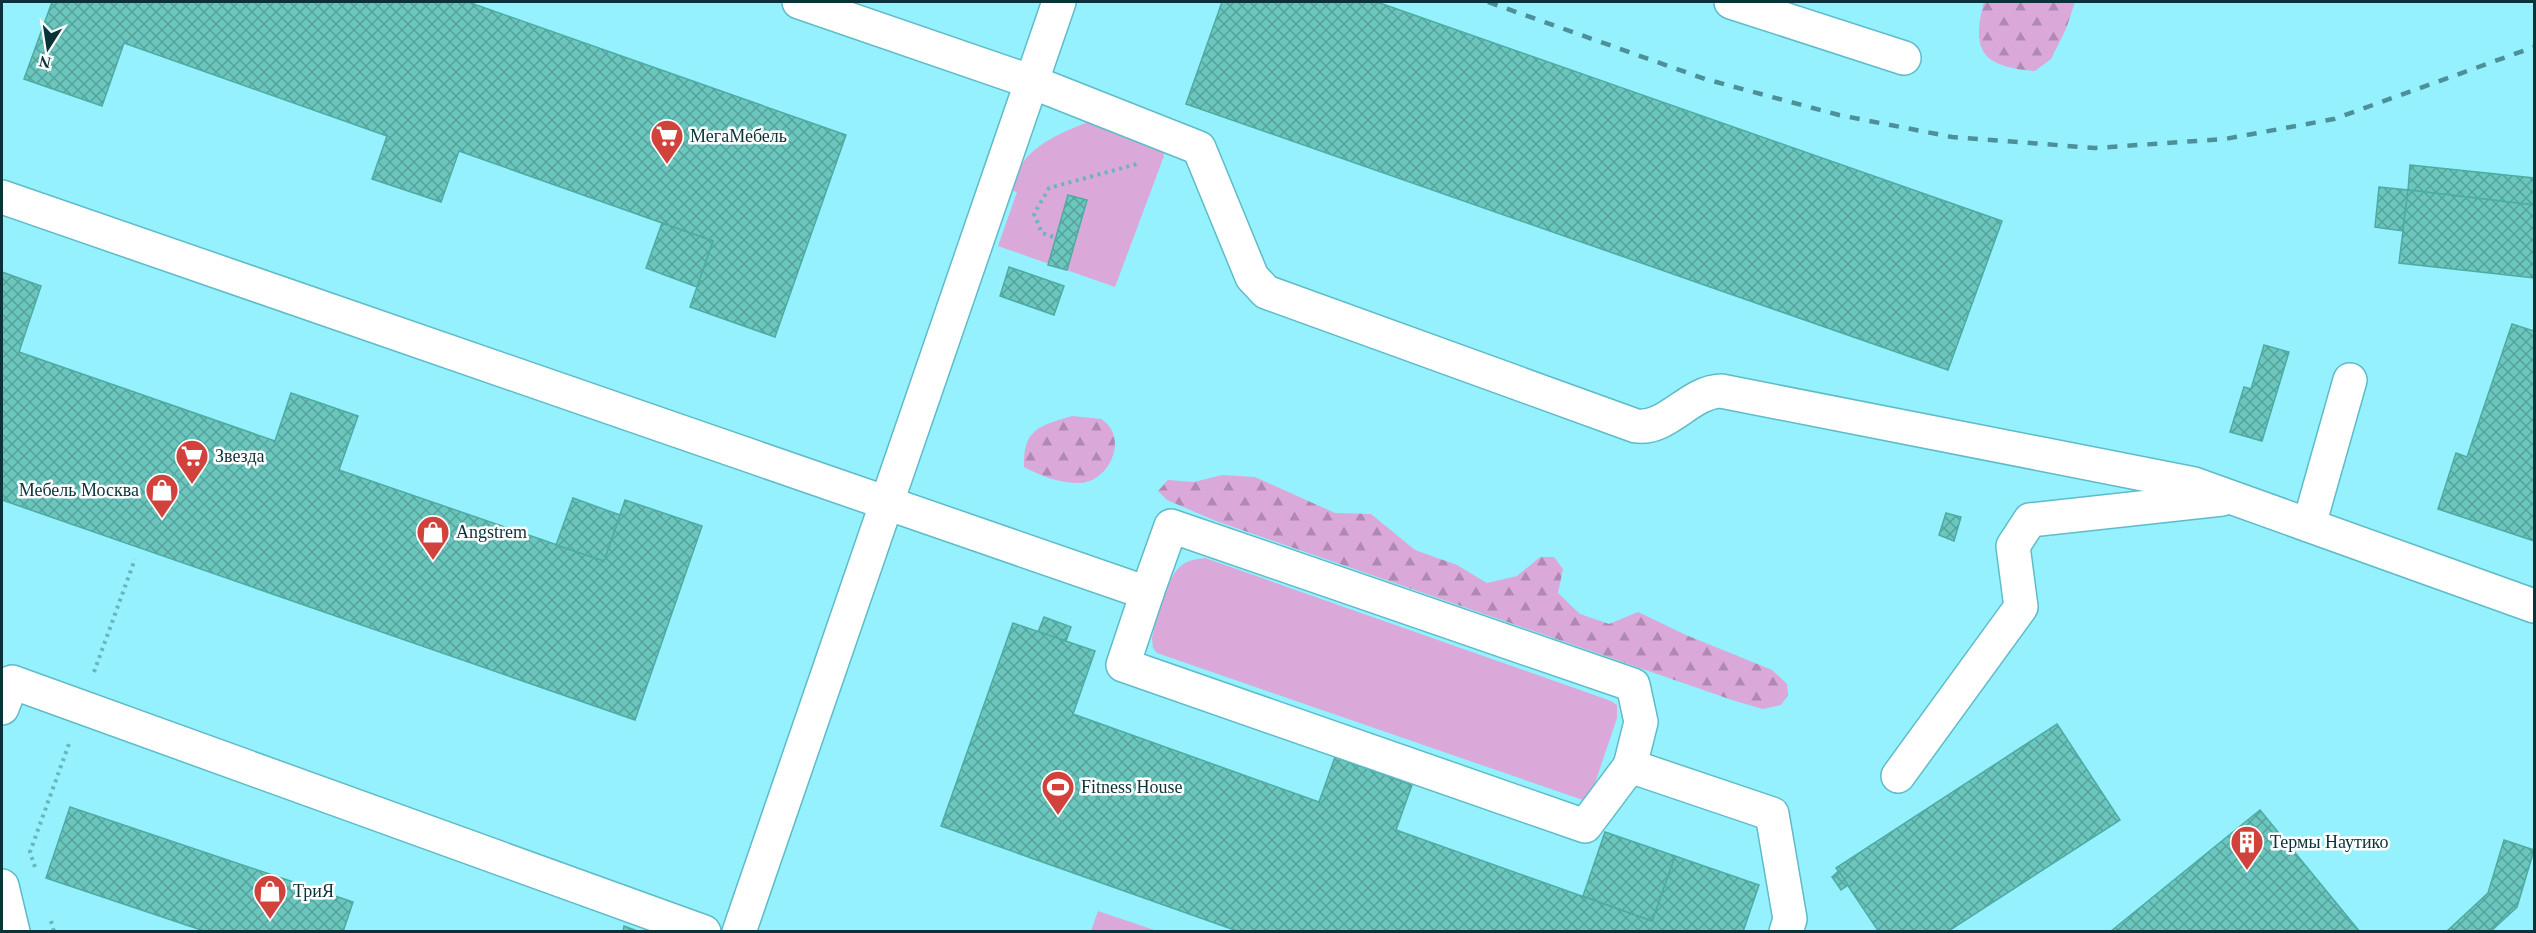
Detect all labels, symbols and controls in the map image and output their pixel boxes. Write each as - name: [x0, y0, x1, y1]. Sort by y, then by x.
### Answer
- north arrow: [18, 18, 78, 78]
- text: N: [37, 53, 52, 72]
- supermarket icon: МегаМебель: [649, 118, 685, 165]
- place label: МегаМебель: [690, 126, 787, 146]
- supermarket icon: Звезда: [174, 438, 210, 485]
- place label: Звезда: [215, 446, 265, 466]
- shop icon: Мебель Москва: [144, 472, 180, 519]
- place label: Мебель Москва: [19, 480, 139, 500]
- shop icon: Angstrem: [415, 514, 451, 561]
- place label: Angstrem: [456, 522, 527, 542]
- sports icon: Fitness House: [1040, 769, 1076, 816]
- place label: Fitness House: [1081, 777, 1183, 797]
- building icon: Термы Наутико: [2229, 824, 2265, 871]
- place label: Термы Наутико: [2270, 832, 2388, 852]
- shop icon: ТриЯ: [252, 873, 288, 920]
- place label: ТриЯ: [293, 881, 334, 901]

